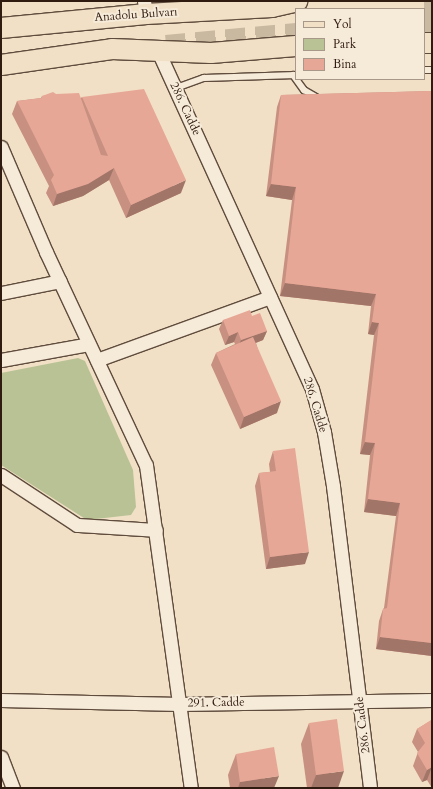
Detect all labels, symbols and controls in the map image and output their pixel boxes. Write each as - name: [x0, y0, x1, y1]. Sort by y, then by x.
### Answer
- street label: Anadolu Bulvarı: [94, 5, 178, 25]
- legend: [295, 8, 425, 80]
- text: Yol: [333, 16, 352, 32]
- text: Park: [333, 36, 356, 52]
- text: Bina: [333, 56, 357, 72]
- street label: 286. Cadde: [166, 80, 204, 138]
- street label: 286. Cadde: [300, 376, 330, 434]
- street label: 291. Cadde: [187, 695, 245, 711]
- street label: 286. Cadde: [352, 696, 374, 754]

